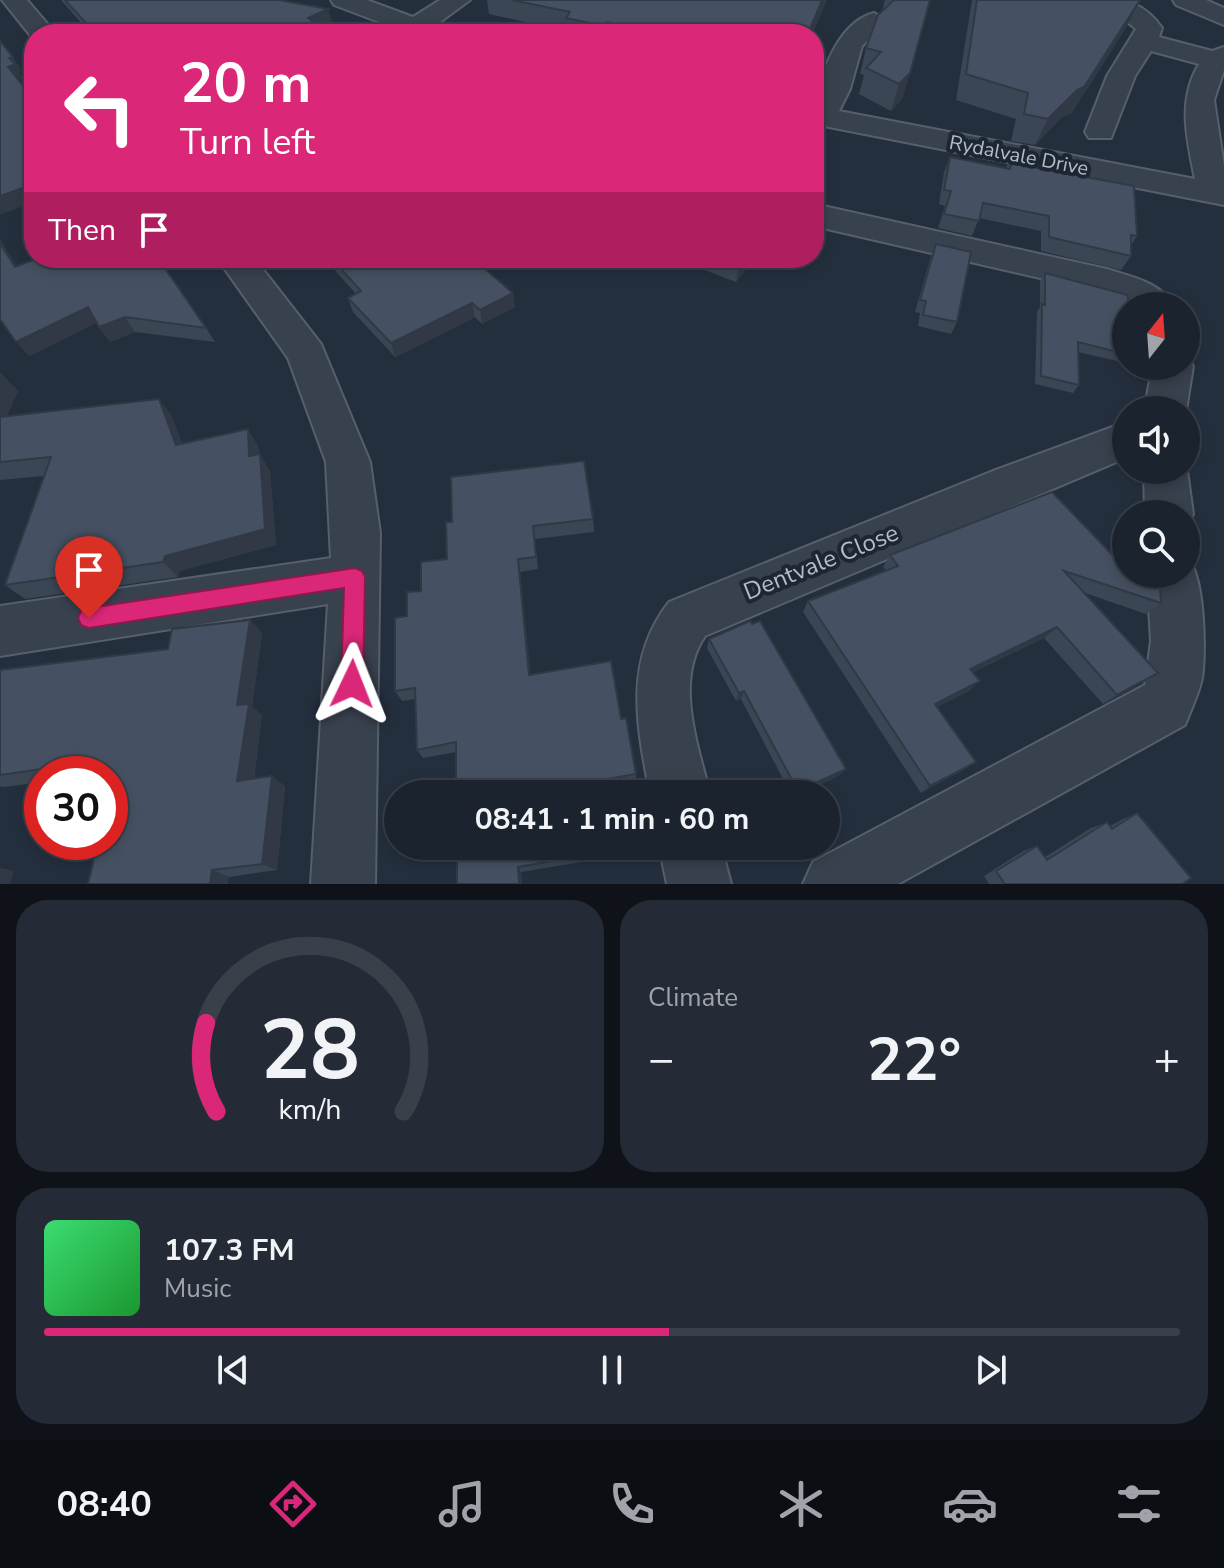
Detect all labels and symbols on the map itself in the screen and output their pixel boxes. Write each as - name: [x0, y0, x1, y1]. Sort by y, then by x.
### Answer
- street label: Rydalvale Drive: [947, 129, 1091, 182]
- north arrow: [1112, 292, 1200, 380]
- street label: Dentvale Close: [739, 516, 903, 608]
- pin: [55, 536, 123, 618]
- position arrow: [310, 642, 394, 726]
- speed limit sign: 30: [24, 756, 128, 860]

